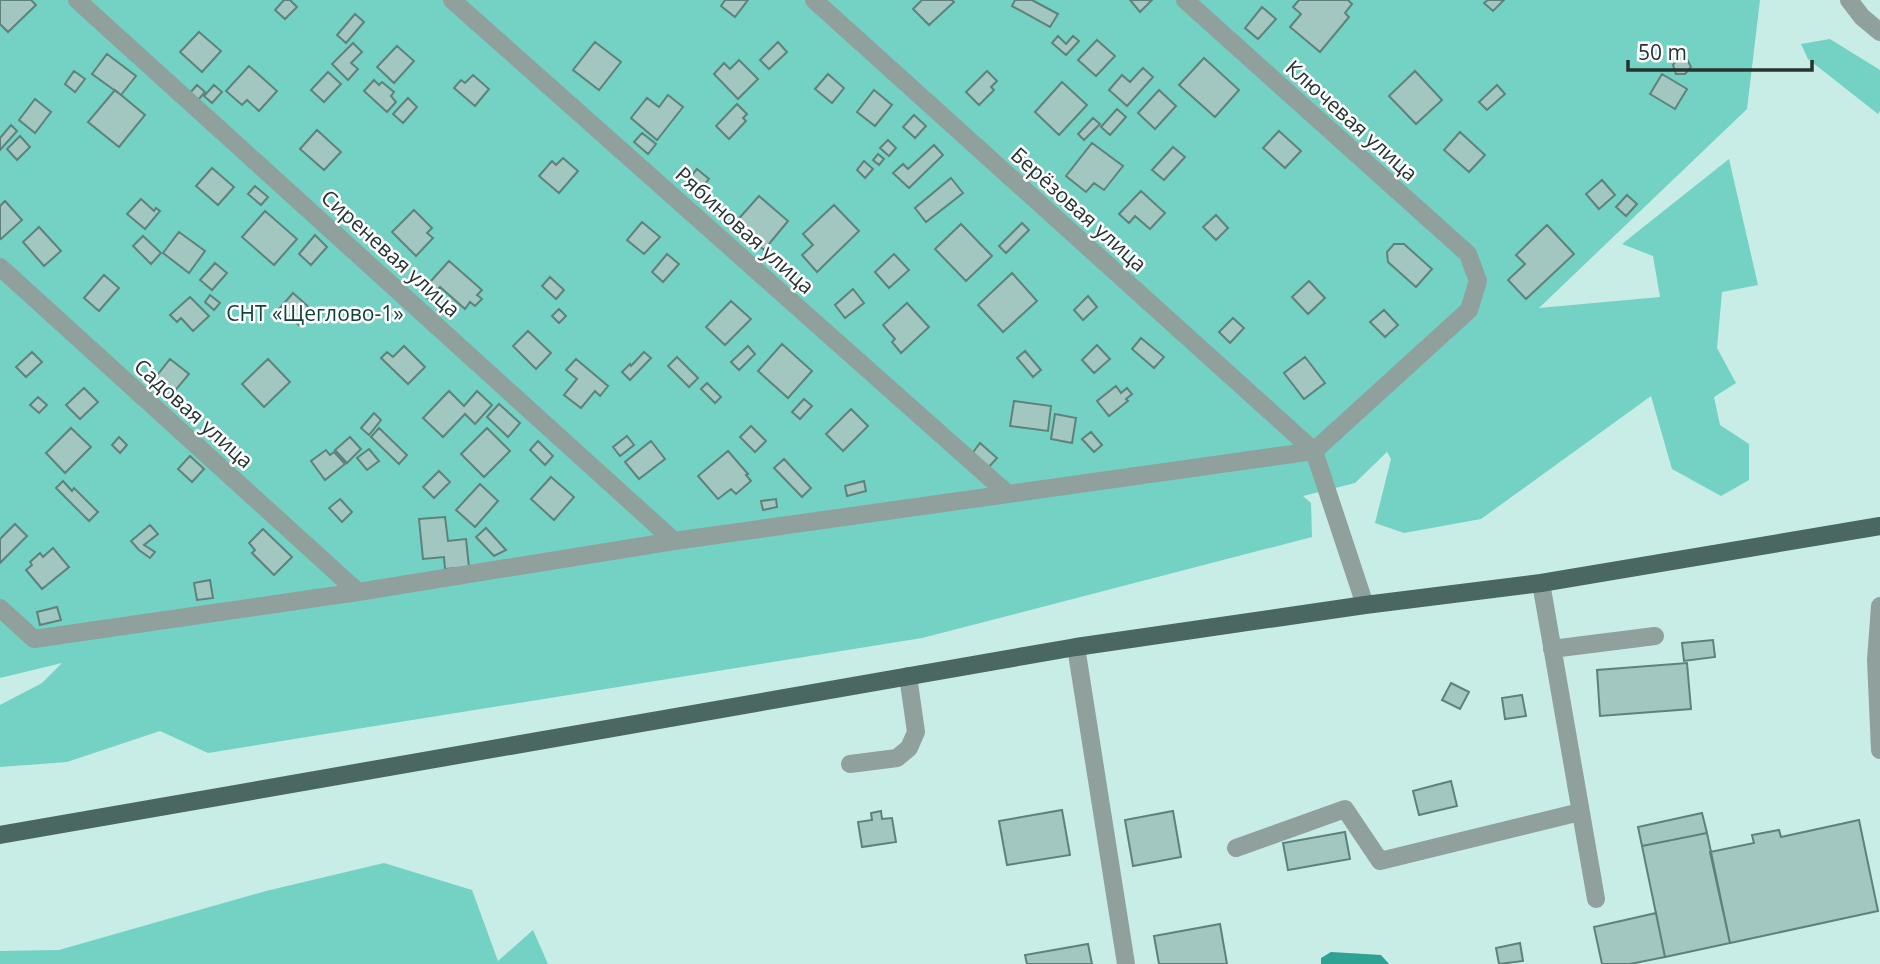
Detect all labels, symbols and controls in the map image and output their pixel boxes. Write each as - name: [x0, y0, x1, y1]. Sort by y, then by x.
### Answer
- scale bar: [1628, 28, 1812, 72]
- text: 50 m: [1638, 38, 1687, 66]
- street label: Ключевая улица: [1280, 53, 1424, 187]
- street label: Берёзовая улица: [1005, 141, 1153, 277]
- street label: Рябиновая улица: [670, 160, 820, 300]
- street label: Сиреневая улица: [316, 183, 466, 323]
- park label: СНТ «Щеглово-1»: [226, 299, 404, 327]
- street label: Садовая улица: [128, 352, 260, 474]

